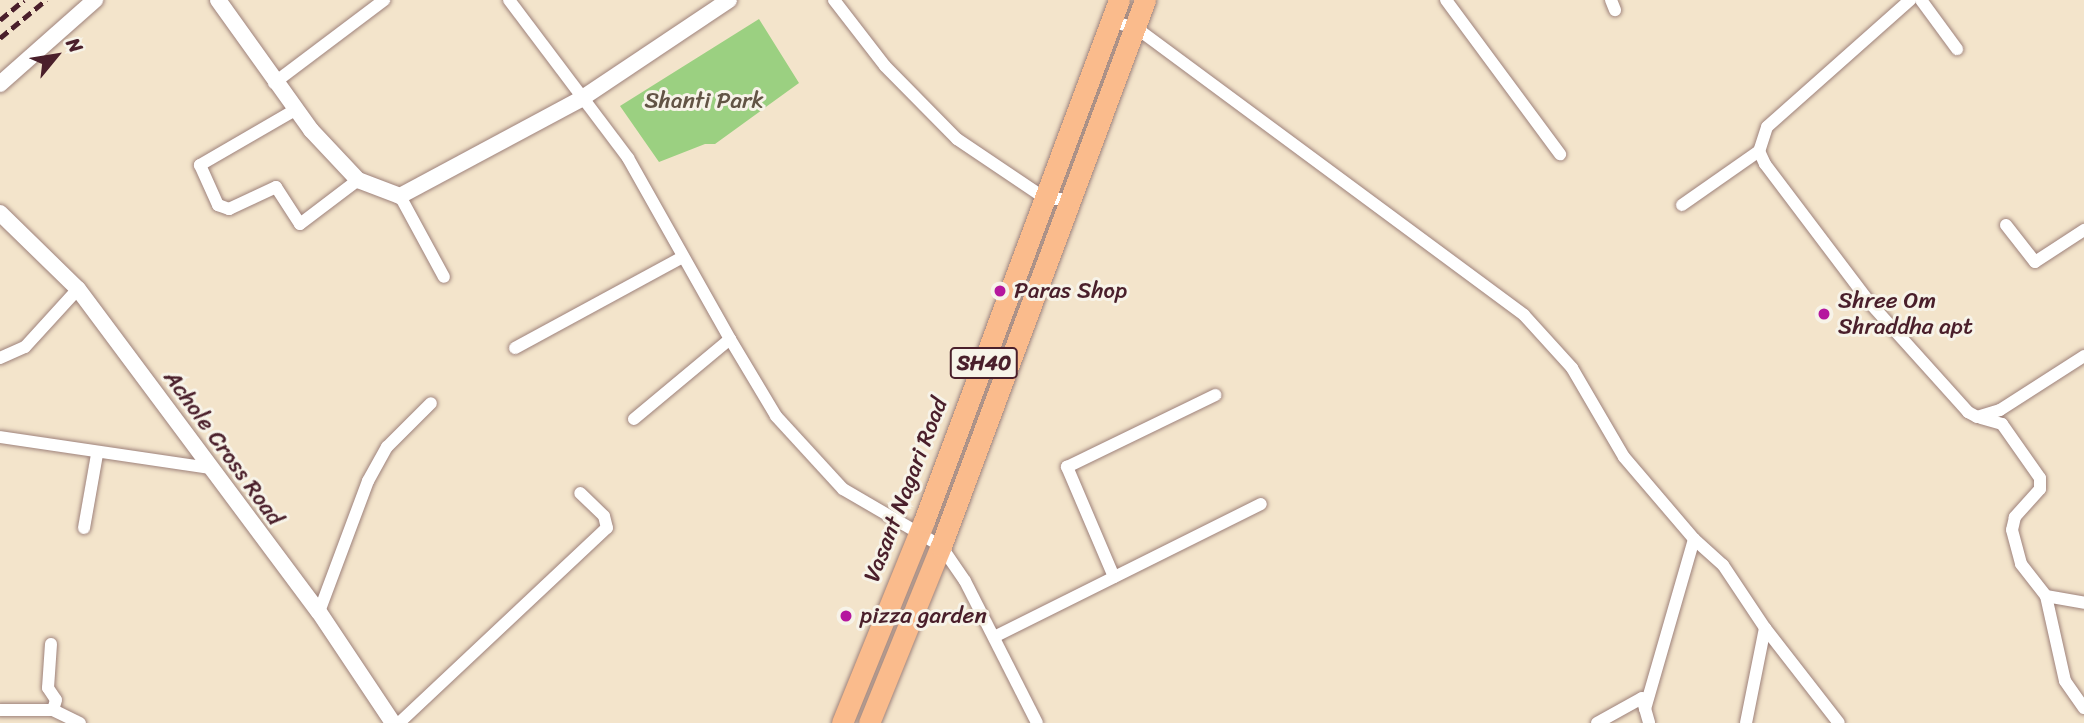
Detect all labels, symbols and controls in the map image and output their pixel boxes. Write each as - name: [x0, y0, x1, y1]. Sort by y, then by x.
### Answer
- north arrow: [21, 21, 91, 91]
- text: N: [57, 31, 92, 59]
- park label: Shanti Park: [644, 87, 764, 115]
- place label: Paras Shop: [1014, 277, 1127, 305]
- marker: Paras Shop: [992, 283, 1008, 299]
- place label: Shree Om Shraddha apt: [1838, 287, 1973, 341]
- marker: Shree Om Shraddha apt: [1816, 306, 1832, 322]
- road number: SH40: [949, 346, 1019, 380]
- street label: Achole Cross Road: [157, 365, 289, 531]
- street label: Vasant Nagari Road: [858, 394, 954, 586]
- place label: pizza garden: [860, 602, 987, 630]
- marker: pizza garden: [838, 608, 854, 624]

